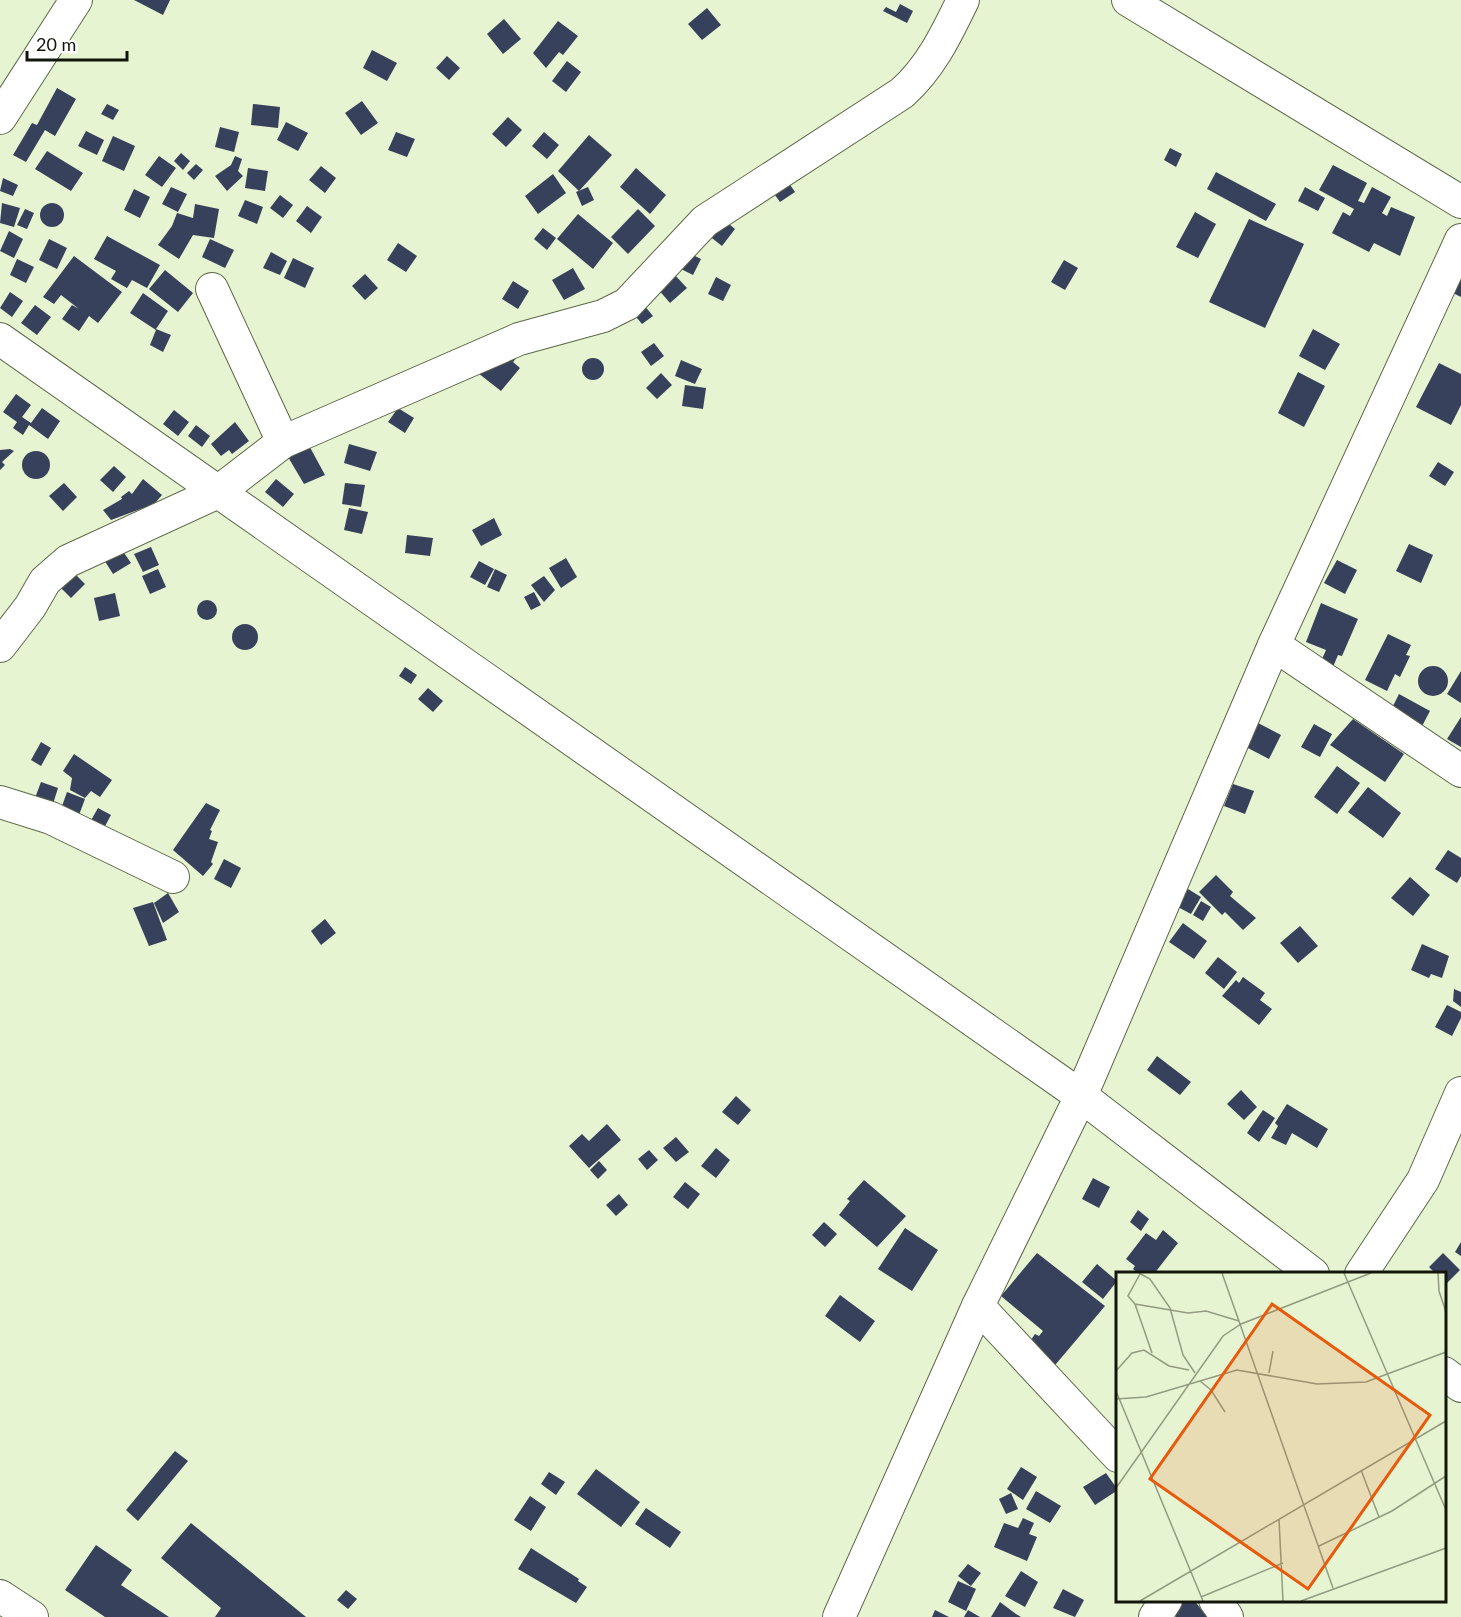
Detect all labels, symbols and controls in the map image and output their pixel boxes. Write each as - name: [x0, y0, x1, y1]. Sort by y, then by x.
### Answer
- scale bar: [27, 24, 128, 62]
- text: 20 m: [36, 33, 76, 55]
- inset map: [1116, 1272, 1446, 1602]

